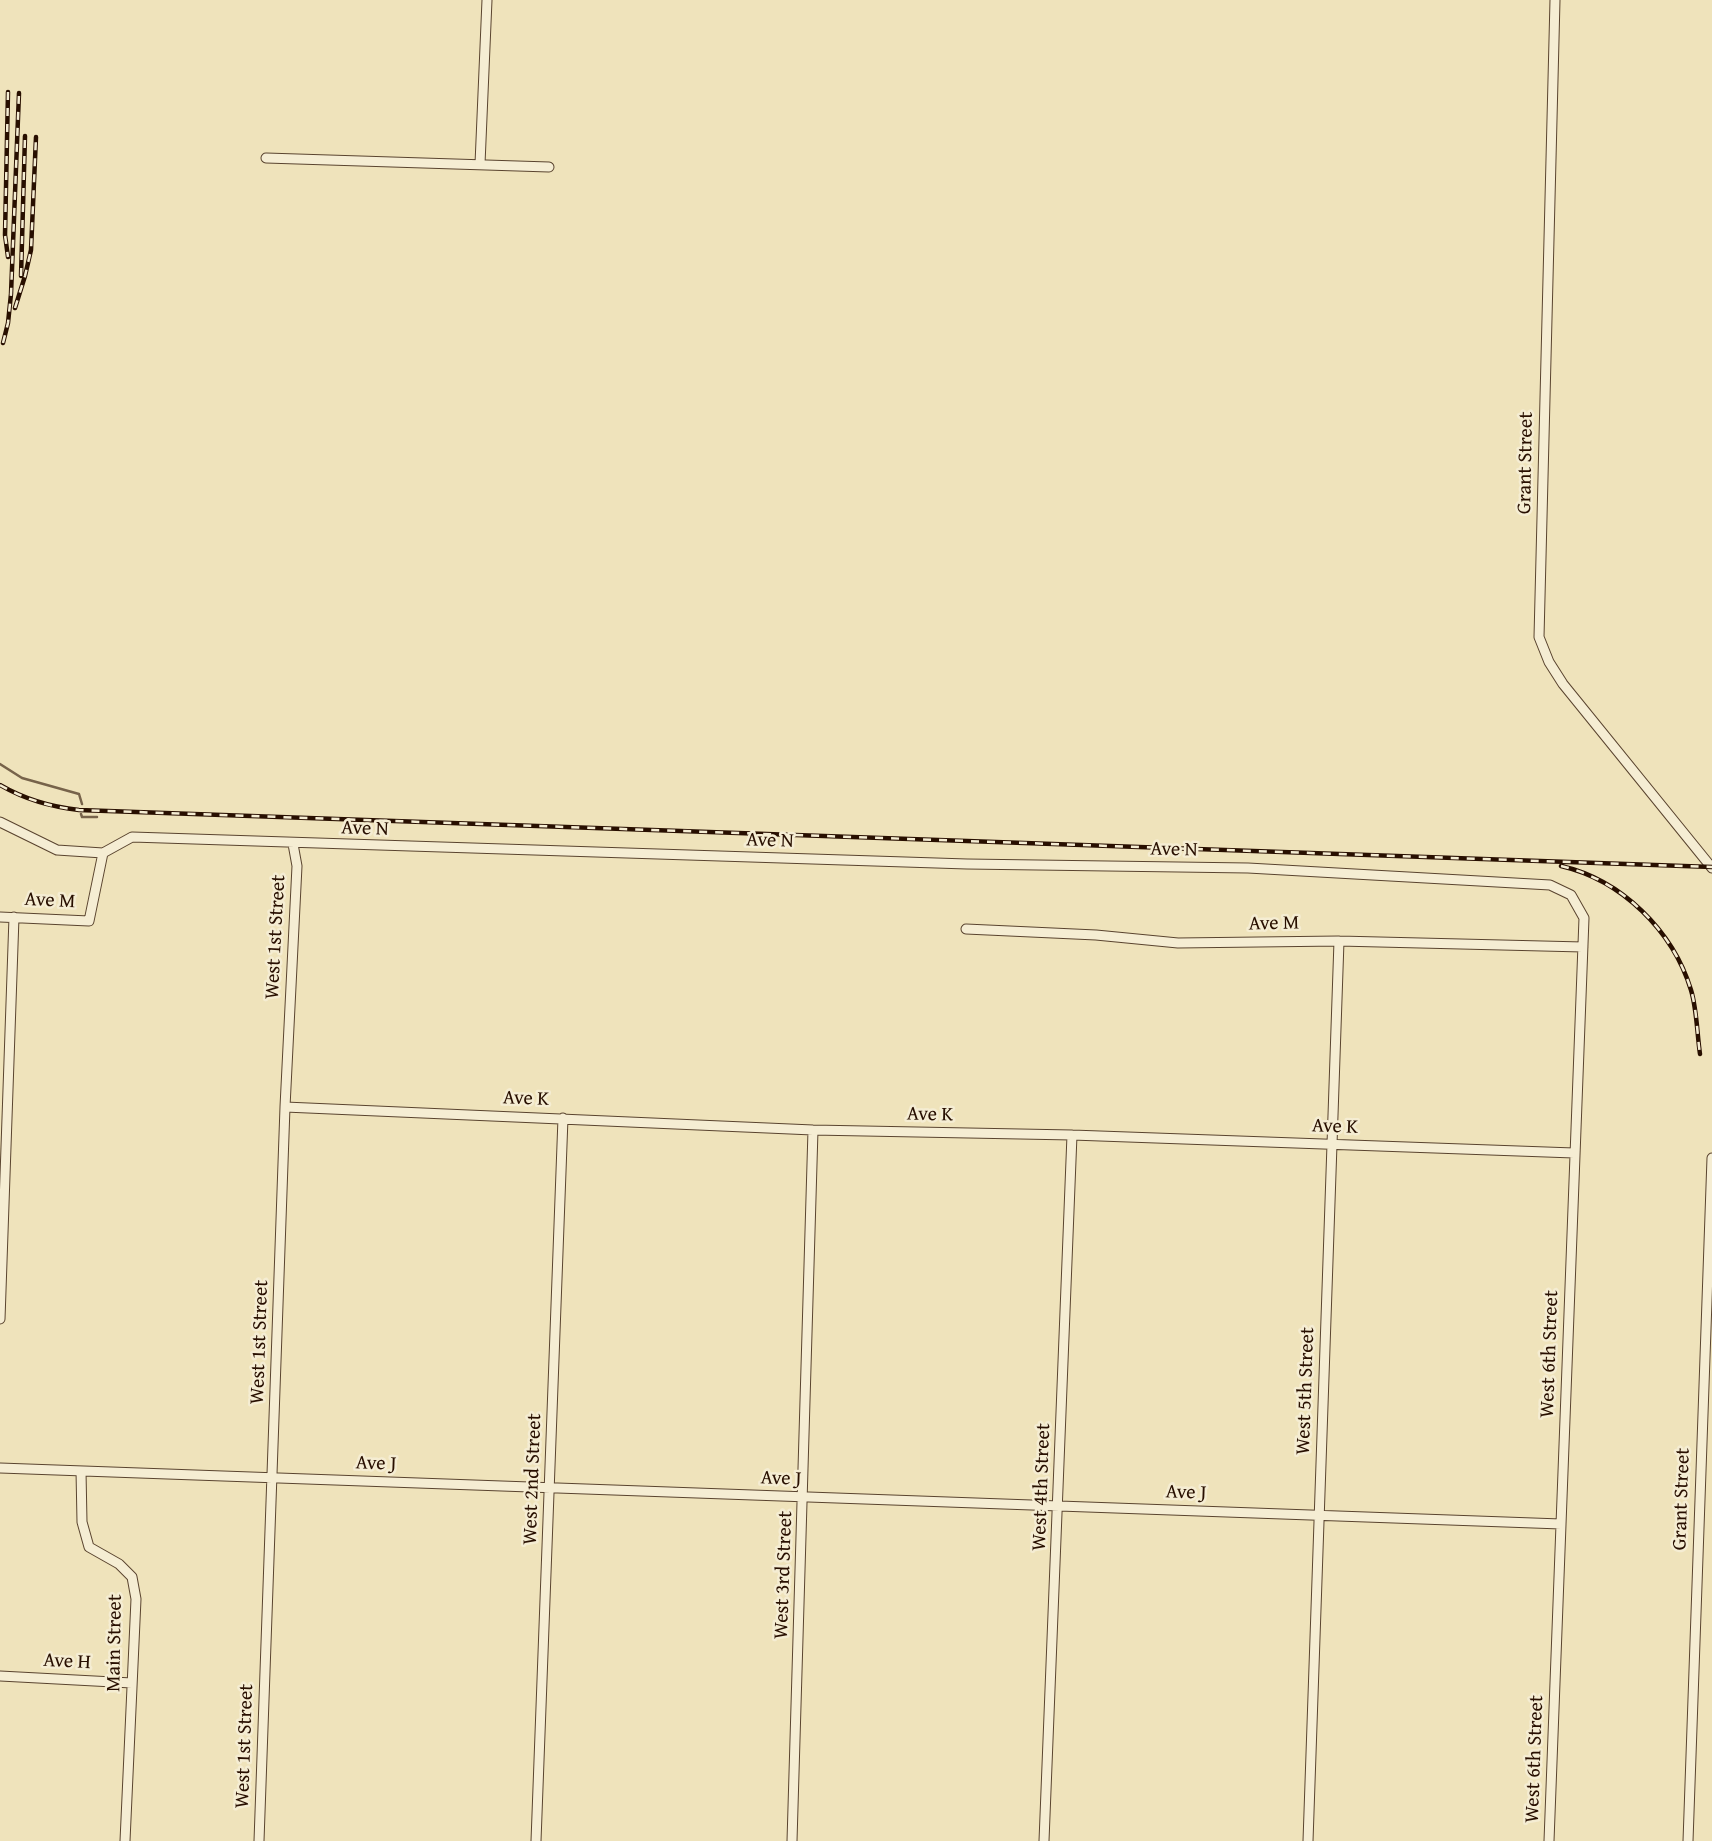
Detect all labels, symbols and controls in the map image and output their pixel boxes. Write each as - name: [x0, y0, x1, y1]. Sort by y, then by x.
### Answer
- street label: Grant Street: [1513, 412, 1539, 514]
- street label: Ave N: [341, 816, 389, 842]
- street label: Ave N: [746, 828, 794, 854]
- street label: Ave N: [1150, 838, 1198, 862]
- street label: West 1st Street: [261, 874, 291, 1000]
- street label: Ave M: [24, 888, 76, 914]
- street label: Ave M: [1248, 912, 1300, 936]
- street label: Ave K: [502, 1086, 550, 1112]
- street label: Ave K: [907, 1103, 953, 1127]
- street label: Ave K: [1311, 1114, 1359, 1140]
- street label: West 1st Street: [246, 1279, 274, 1405]
- street label: West 6th Street: [1536, 1290, 1564, 1418]
- street label: West 5th Street: [1292, 1327, 1320, 1455]
- street label: West 2nd Street: [519, 1413, 547, 1545]
- street label: West 4th Street: [1028, 1423, 1056, 1551]
- street label: Grant Street: [1668, 1447, 1696, 1551]
- street label: Ave J: [355, 1451, 397, 1477]
- street label: Ave J: [760, 1466, 802, 1492]
- street label: Ave J: [1165, 1480, 1207, 1506]
- street label: West 3rd Street: [770, 1510, 798, 1640]
- street label: Main Street: [102, 1594, 128, 1692]
- street label: Ave H: [43, 1649, 91, 1675]
- street label: West 1st Street: [231, 1683, 259, 1809]
- street label: West 6th Street: [1521, 1695, 1549, 1823]

